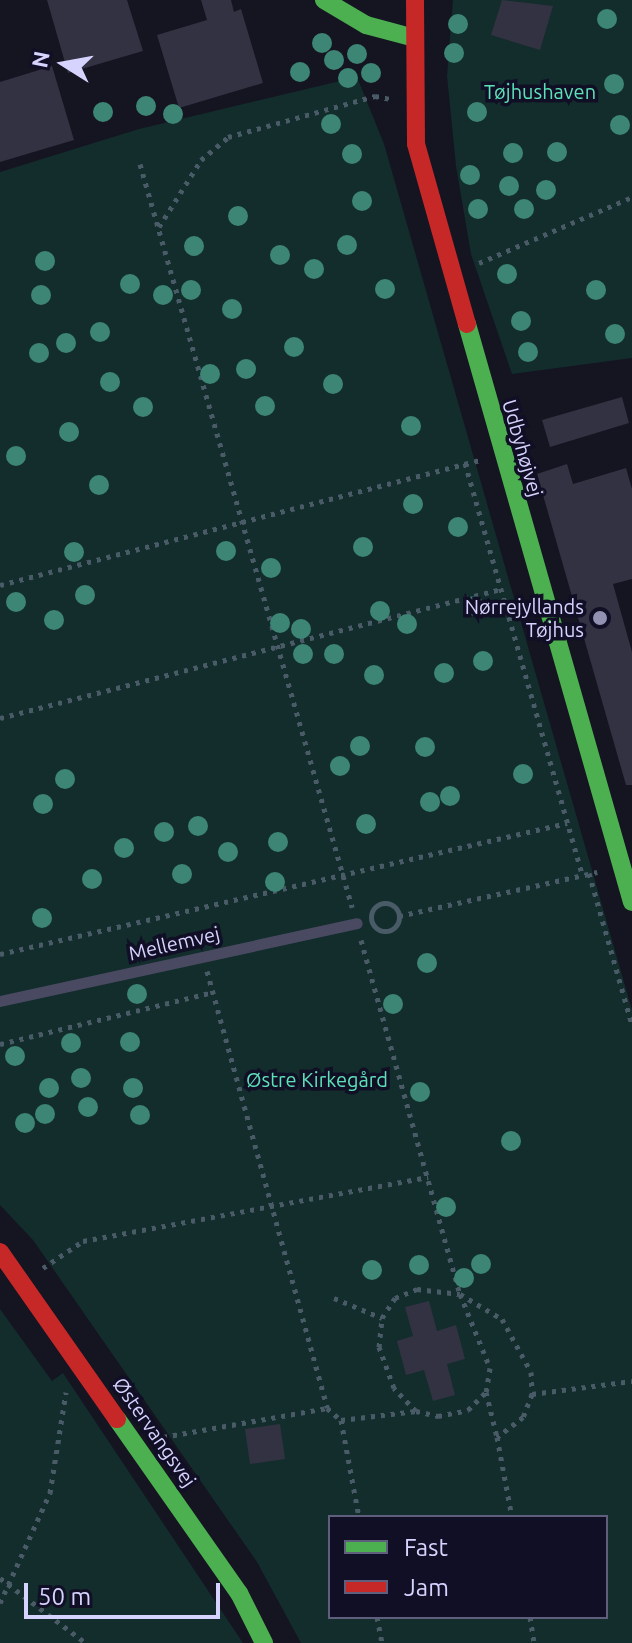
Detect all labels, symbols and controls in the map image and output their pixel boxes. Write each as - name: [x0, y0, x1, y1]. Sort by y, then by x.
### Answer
- north arrow: [24, 24, 104, 104]
- text: N: [26, 49, 54, 70]
- park label: Tøjhushaven: [484, 79, 596, 103]
- street label: Udbyhøjvej: [498, 397, 548, 499]
- place label: Nørrejyllands Tøjhus: [465, 594, 584, 641]
- marker: Nørrejyllands Tøjhus: [591, 609, 609, 627]
- street label: Mellemvej: [126, 921, 222, 965]
- park label: Østre Kirkegård: [246, 1067, 388, 1091]
- street label: Østervangsvej: [108, 1373, 202, 1491]
- legend: [328, 1515, 608, 1619]
- text: Fast: [404, 1534, 448, 1561]
- scale bar: [28, 1567, 224, 1617]
- text: Jam: [404, 1574, 449, 1601]
- text: 50 m: [38, 1583, 91, 1610]

